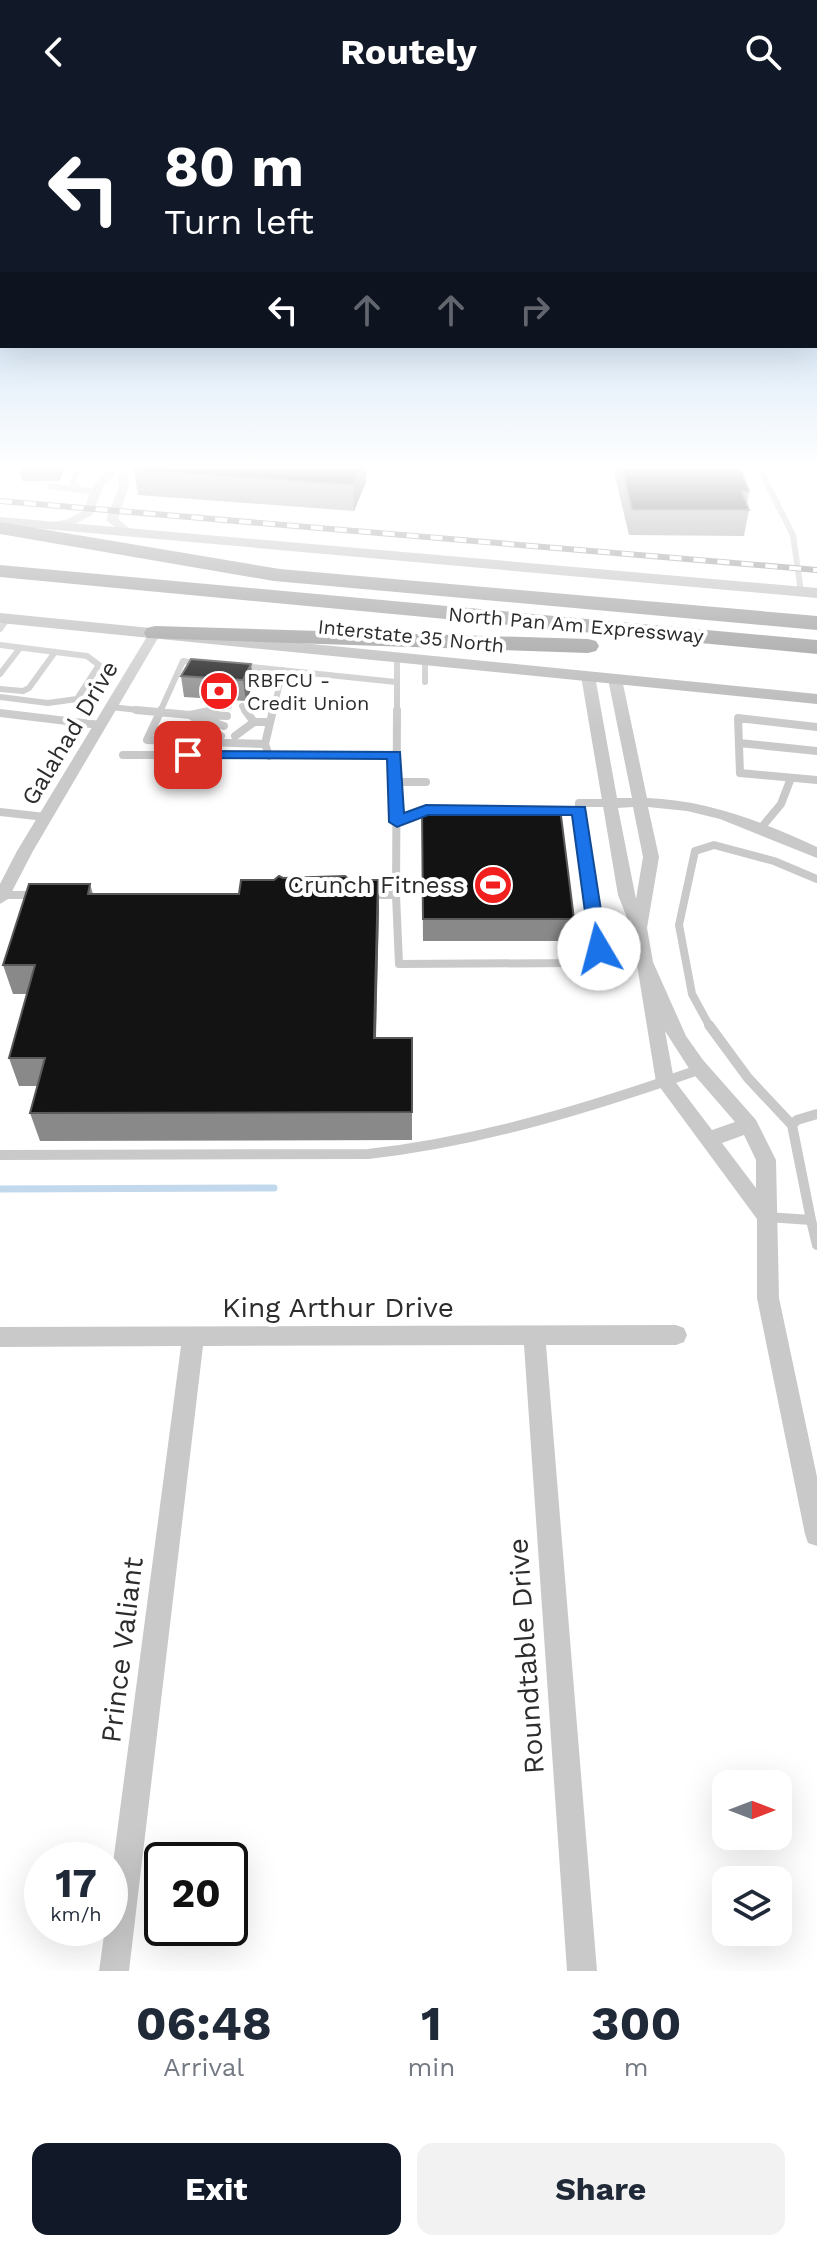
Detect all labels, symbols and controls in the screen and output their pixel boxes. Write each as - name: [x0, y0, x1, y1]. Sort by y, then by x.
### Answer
- icon: back: [32, 30, 76, 74]
- icon: search: [741, 30, 785, 74]
- text: Routely: [340, 31, 477, 73]
- text: 80 m: [164, 134, 304, 200]
- icon: left: [32, 136, 136, 240]
- text: Turn left: [164, 201, 314, 243]
- icon: left: [261, 288, 305, 332]
- icon: ahead: [345, 288, 389, 332]
- icon: ahead: [429, 288, 473, 332]
- icon: right: [513, 288, 557, 332]
- street label: North Pan Am Expressway: [447, 602, 705, 648]
- street label: Interstate 35 North: [317, 614, 505, 658]
- street label: Galahad Drive: [16, 656, 124, 810]
- place label: RBFCU - Credit Union: [247, 668, 369, 715]
- bank icon: RBFCU - Credit Union: [198, 670, 240, 712]
- pin: [154, 721, 222, 789]
- icon: arrive: [166, 733, 210, 777]
- sports icon: Crunch Fitness: [472, 864, 514, 906]
- place label: Crunch Fitness: [288, 871, 465, 899]
- position arrow: [557, 907, 641, 991]
- street label: King Arthur Drive: [222, 1291, 454, 1324]
- street label: Roundtable Drive: [501, 1537, 551, 1775]
- street label: Prince Valiant: [94, 1555, 150, 1745]
- north arrow: [712, 1770, 792, 1850]
- map controls: [712, 1770, 792, 1946]
- speed limit sign: 20: [144, 1842, 248, 1946]
- text: 17: [55, 1860, 97, 1907]
- button: layers: [712, 1866, 792, 1946]
- text: km/h: [50, 1902, 102, 1926]
- text: 06:48: [136, 1995, 272, 2052]
- text: 1: [421, 1995, 442, 2052]
- text: 300: [591, 1995, 681, 2052]
- text: Arrival: [163, 2052, 244, 2082]
- text: min: [408, 2052, 455, 2082]
- text: m: [624, 2052, 649, 2082]
- button: Exit: [32, 2143, 401, 2235]
- button: Share: [417, 2143, 785, 2235]

